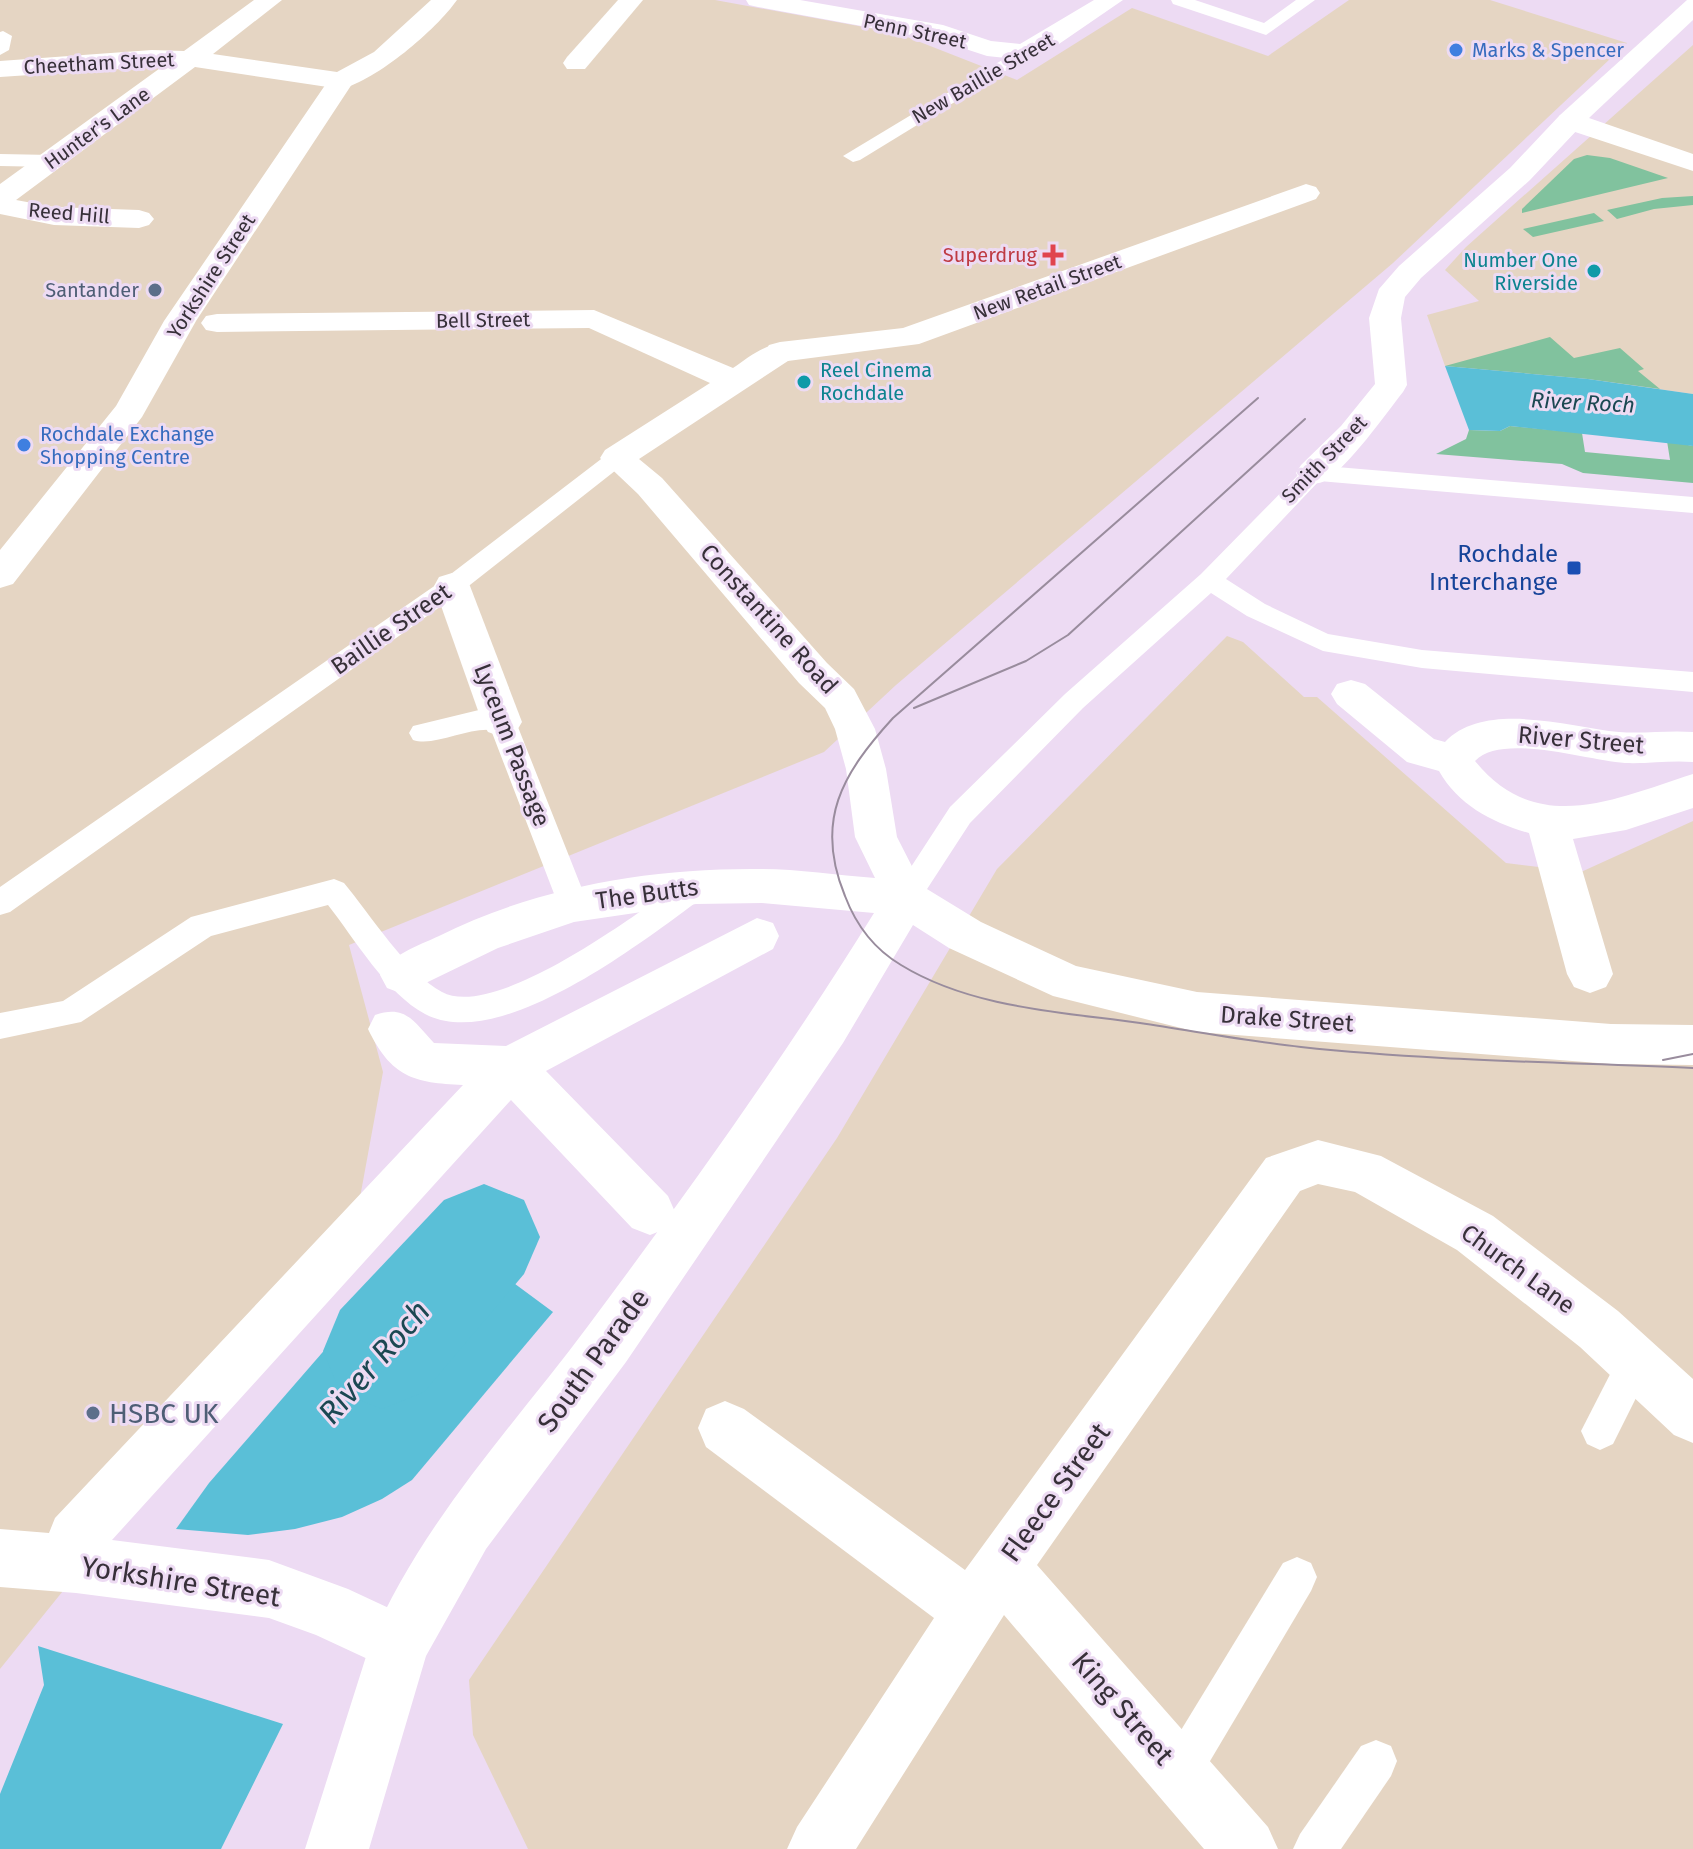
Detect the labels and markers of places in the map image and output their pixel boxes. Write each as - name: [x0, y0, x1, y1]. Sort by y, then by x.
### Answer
- place label: Marks & Spencer: [1472, 38, 1624, 62]
- marker: Marks & Spencer: [1447, 41, 1465, 59]
- place label: Superdrug: [943, 243, 1038, 267]
- marker: Superdrug: [1044, 246, 1062, 264]
- place label: Number One Riverside: [1463, 248, 1578, 295]
- marker: Number One Riverside: [1585, 262, 1603, 280]
- place label: Santander: [45, 278, 139, 302]
- marker: Santander: [146, 281, 164, 299]
- place label: Reel Cinema Rochdale: [820, 358, 932, 405]
- marker: Reel Cinema Rochdale: [795, 373, 813, 391]
- place label: Rochdale Exchange Shopping Centre: [40, 422, 214, 469]
- marker: Rochdale Exchange Shopping Centre: [15, 436, 33, 454]
- place label: Rochdale Interchange: [1429, 540, 1558, 596]
- marker: Rochdale Interchange: [1565, 559, 1583, 577]
- place label: HSBC UK: [109, 1397, 219, 1430]
- marker: HSBC UK: [84, 1404, 102, 1422]

